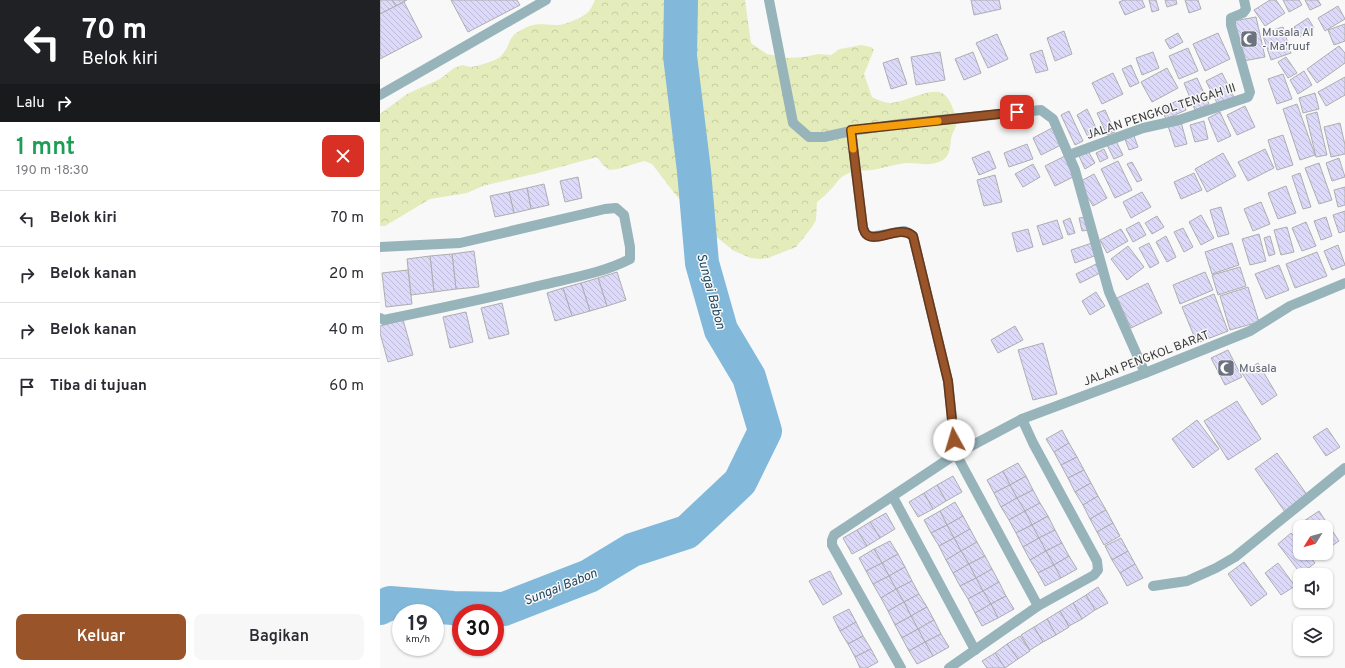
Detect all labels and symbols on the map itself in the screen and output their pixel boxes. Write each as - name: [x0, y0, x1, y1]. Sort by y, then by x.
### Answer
- place label: Musala Al - Ma'ruuf: [1262, 25, 1313, 55]
- mosque icon: Musala Al - Ma'ruuf: [1239, 29, 1259, 49]
- street label: JALAN PENGKOL TENGAH III: [1084, 80, 1238, 144]
- pin: [1000, 95, 1034, 129]
- water label: Sungai Babon: [692, 252, 728, 331]
- street label: JALAN PENGKOL BARAT: [1081, 327, 1212, 390]
- mosque icon: Musala: [1216, 358, 1236, 378]
- place label: Musala: [1239, 361, 1277, 377]
- position arrow: [933, 419, 975, 461]
- north arrow: [1293, 520, 1333, 560]
- water label: Sungai Babon: [522, 566, 600, 610]
- speed limit sign: 30: [452, 604, 504, 656]

